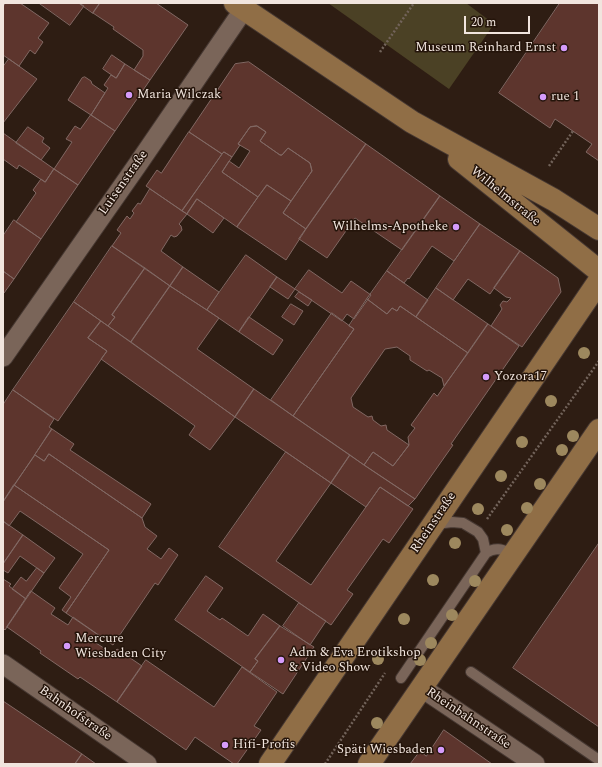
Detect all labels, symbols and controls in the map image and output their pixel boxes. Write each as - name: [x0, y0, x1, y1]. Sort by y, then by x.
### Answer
- scale bar: [466, 8, 532, 34]
- text: 20 m: [471, 13, 496, 32]
- place label: Museum Reinhard Ernst: [415, 40, 556, 56]
- marker: Museum Reinhard Ernst: [559, 43, 569, 53]
- place label: Maria Wilczak: [137, 87, 221, 103]
- place label: rue 1: [551, 89, 579, 105]
- marker: Maria Wilczak: [124, 90, 134, 100]
- marker: rue 1: [538, 92, 548, 102]
- street label: Luisenstraße: [96, 148, 152, 218]
- street label: Wilhelmstraße: [467, 164, 543, 230]
- place label: Wilhelms-Apotheke: [333, 219, 448, 235]
- marker: Wilhelms-Apotheke: [451, 222, 461, 232]
- place label: Yozora17: [494, 369, 547, 385]
- marker: Yozora17: [481, 372, 491, 382]
- street label: Rheinstraße: [408, 490, 460, 556]
- place label: Mercure Wiesbaden City: [75, 631, 166, 662]
- marker: Mercure Wiesbaden City: [62, 641, 72, 651]
- place label: Adm & Eva Erotikshop & Video Show: [289, 645, 421, 676]
- marker: Adm & Eva Erotikshop & Video Show: [276, 655, 286, 665]
- street label: Bahnhofstraße: [36, 683, 114, 745]
- street label: Rheinbahnstraße: [423, 685, 513, 753]
- place label: Hifi-Profis: [233, 737, 295, 753]
- marker: Hifi-Profis: [220, 740, 230, 750]
- place label: Späti Wiesbaden: [337, 742, 433, 758]
- marker: Späti Wiesbaden: [436, 745, 446, 755]

